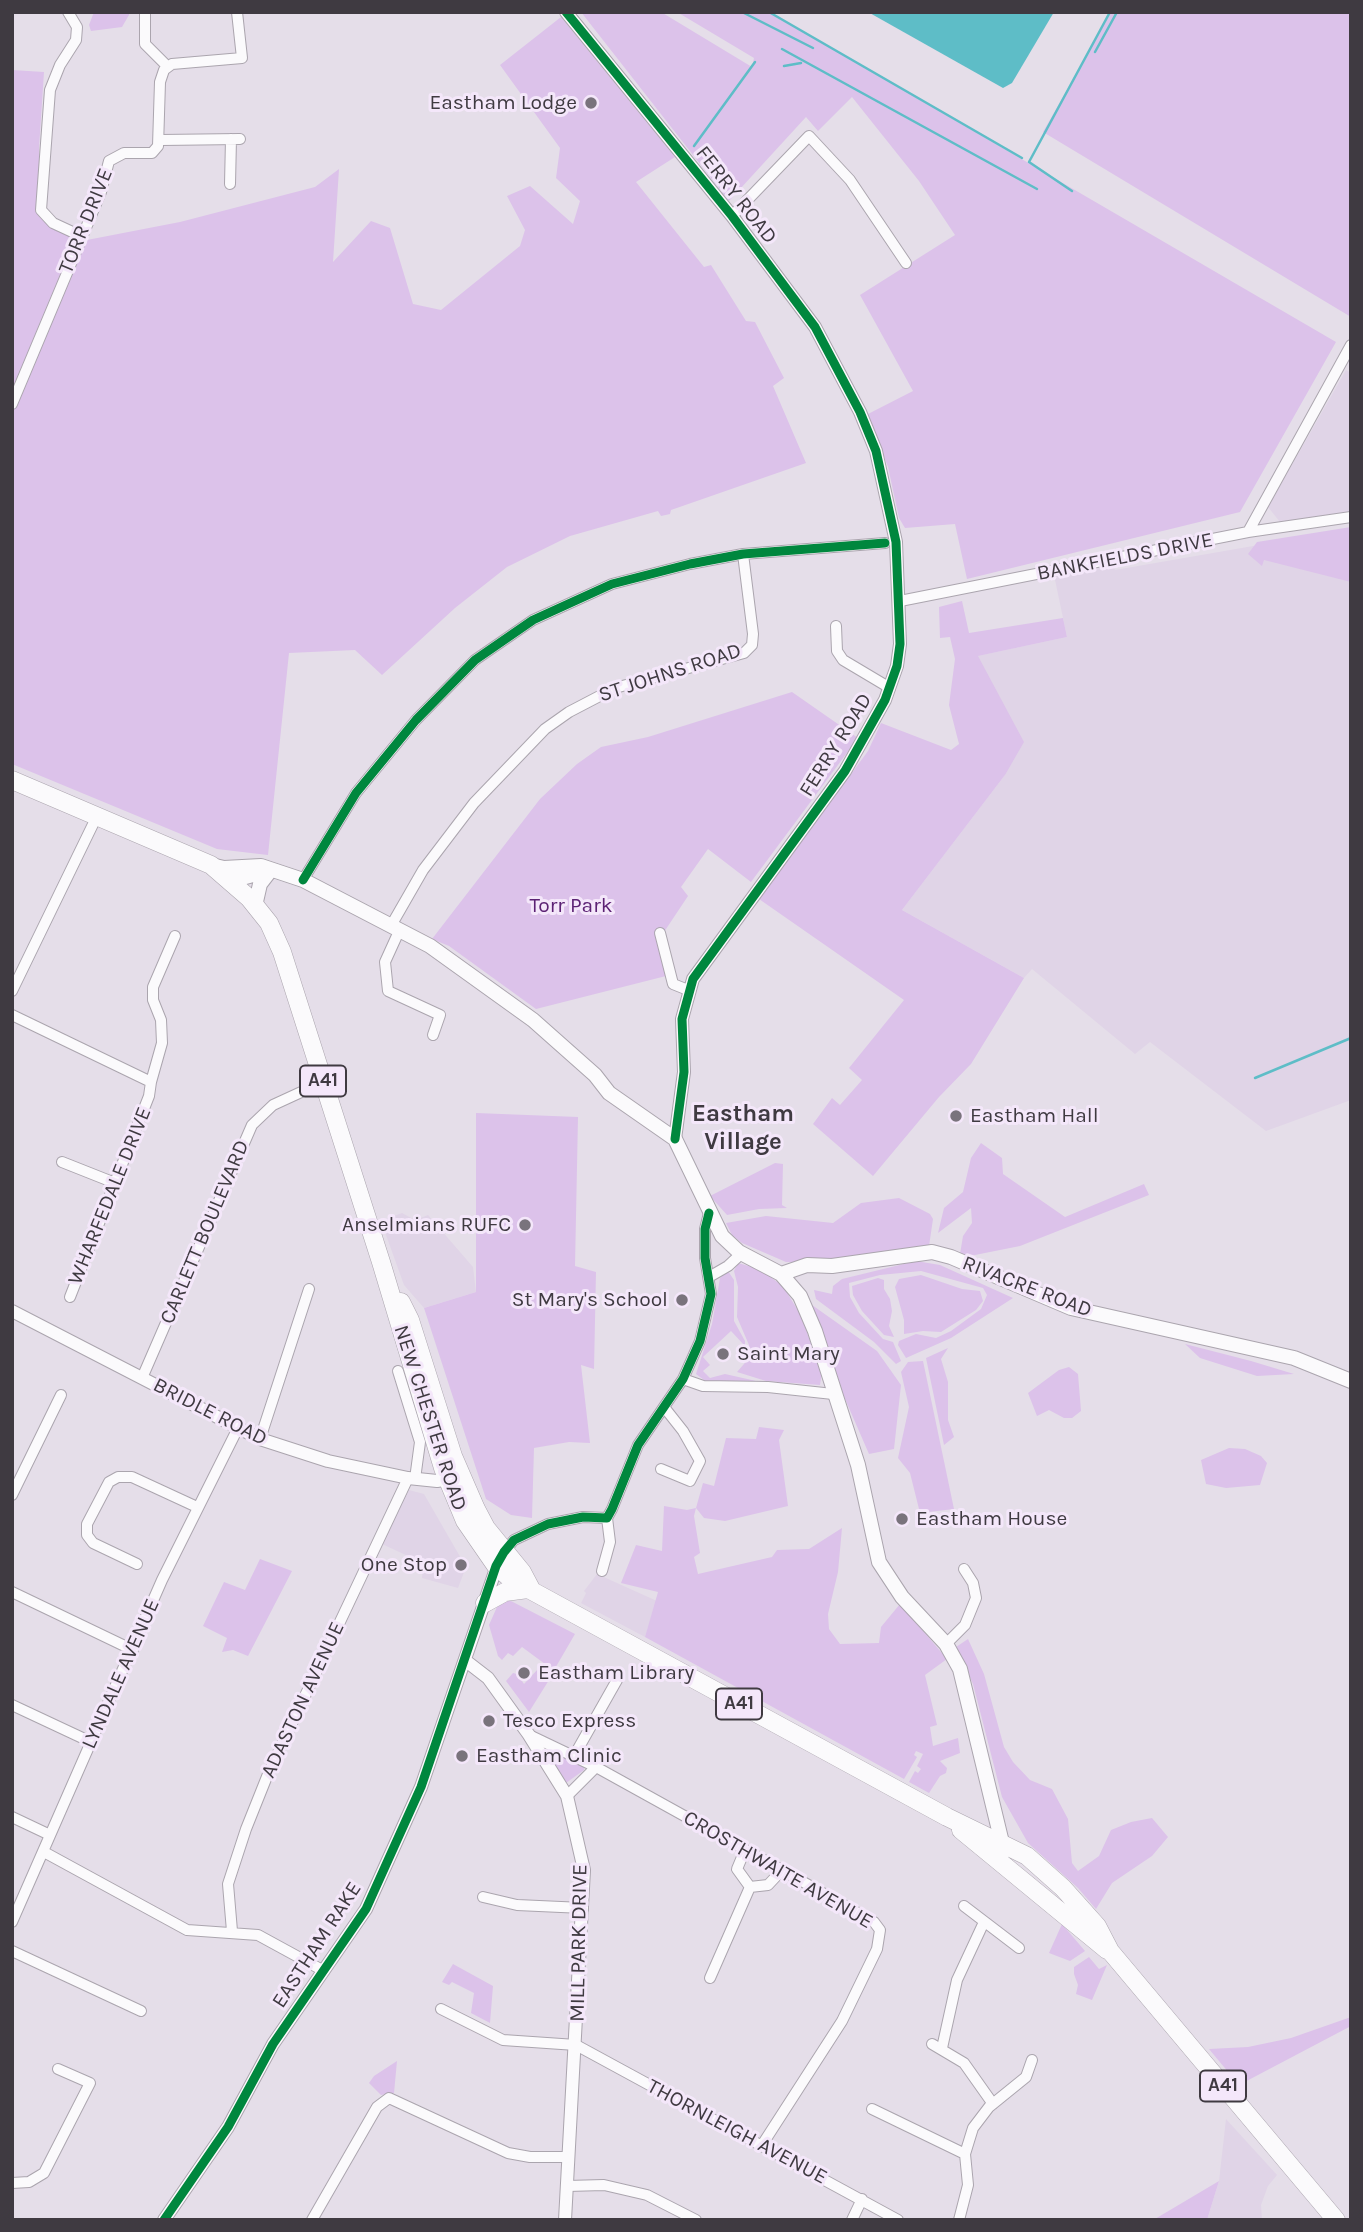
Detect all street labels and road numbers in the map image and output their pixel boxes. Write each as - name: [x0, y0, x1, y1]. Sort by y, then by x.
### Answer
- street label: FERRY ROAD: [690, 141, 782, 249]
- street label: TORR DRIVE: [54, 165, 118, 277]
- street label: BANKFIELDS DRIVE: [1035, 528, 1215, 586]
- street label: ST JOHNS ROAD: [595, 638, 745, 708]
- street label: FERRY ROAD: [794, 689, 878, 801]
- road number: A41: [300, 1065, 346, 1096]
- street label: WHARFEDALE DRIVE: [63, 1104, 157, 1288]
- street label: CARLETT BOULEVARD: [155, 1136, 255, 1328]
- street label: RIVACRE ROAD: [959, 1251, 1095, 1323]
- street label: NEW CHESTER ROAD: [388, 1322, 472, 1514]
- street label: BRIDLE ROAD: [149, 1372, 271, 1452]
- street label: LYNDALE AVENUE: [77, 1595, 165, 1753]
- street label: ADASTON AVENUE: [256, 1618, 350, 1782]
- road number: A41: [716, 1688, 762, 1720]
- street label: CROSTHWAITE AVENUE: [679, 1805, 877, 1935]
- street label: MILL PARK DRIVE: [565, 1864, 593, 2022]
- street label: EASTHAM RAKE: [267, 1877, 367, 2013]
- road number: A41: [1200, 2070, 1246, 2102]
- street label: THORNLEIGH AVENUE: [643, 2074, 831, 2190]

